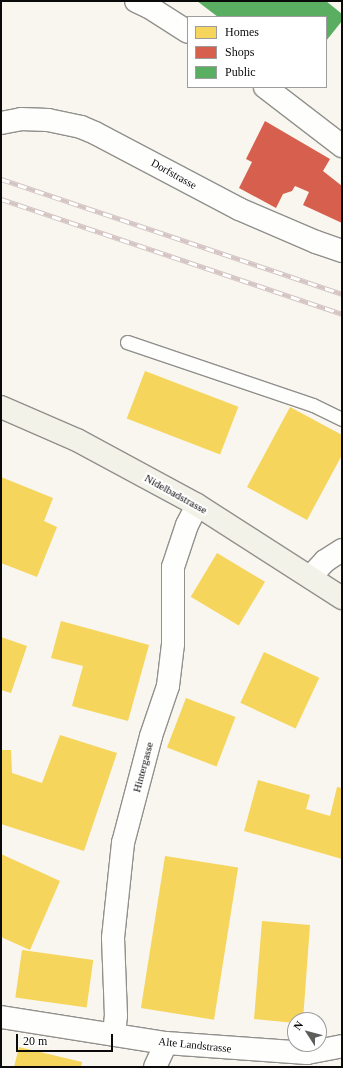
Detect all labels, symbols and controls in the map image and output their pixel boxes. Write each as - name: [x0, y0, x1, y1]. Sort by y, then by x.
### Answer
- legend: [187, 16, 327, 88]
- text: Homes: [225, 25, 259, 39]
- text: Shops: [225, 45, 254, 59]
- text: Public: [225, 65, 256, 79]
- street label: Dorfstrasse: [149, 156, 199, 192]
- street label: Nidelbadstrasse: [142, 471, 210, 517]
- street label: Hintergasse: [130, 740, 156, 794]
- north arrow: [287, 1012, 327, 1052]
- text: N: [291, 1019, 305, 1032]
- scale bar: [18, 1026, 115, 1052]
- text: 20 m: [23, 1034, 47, 1048]
- street label: Alte Landstrasse: [158, 1035, 232, 1055]

